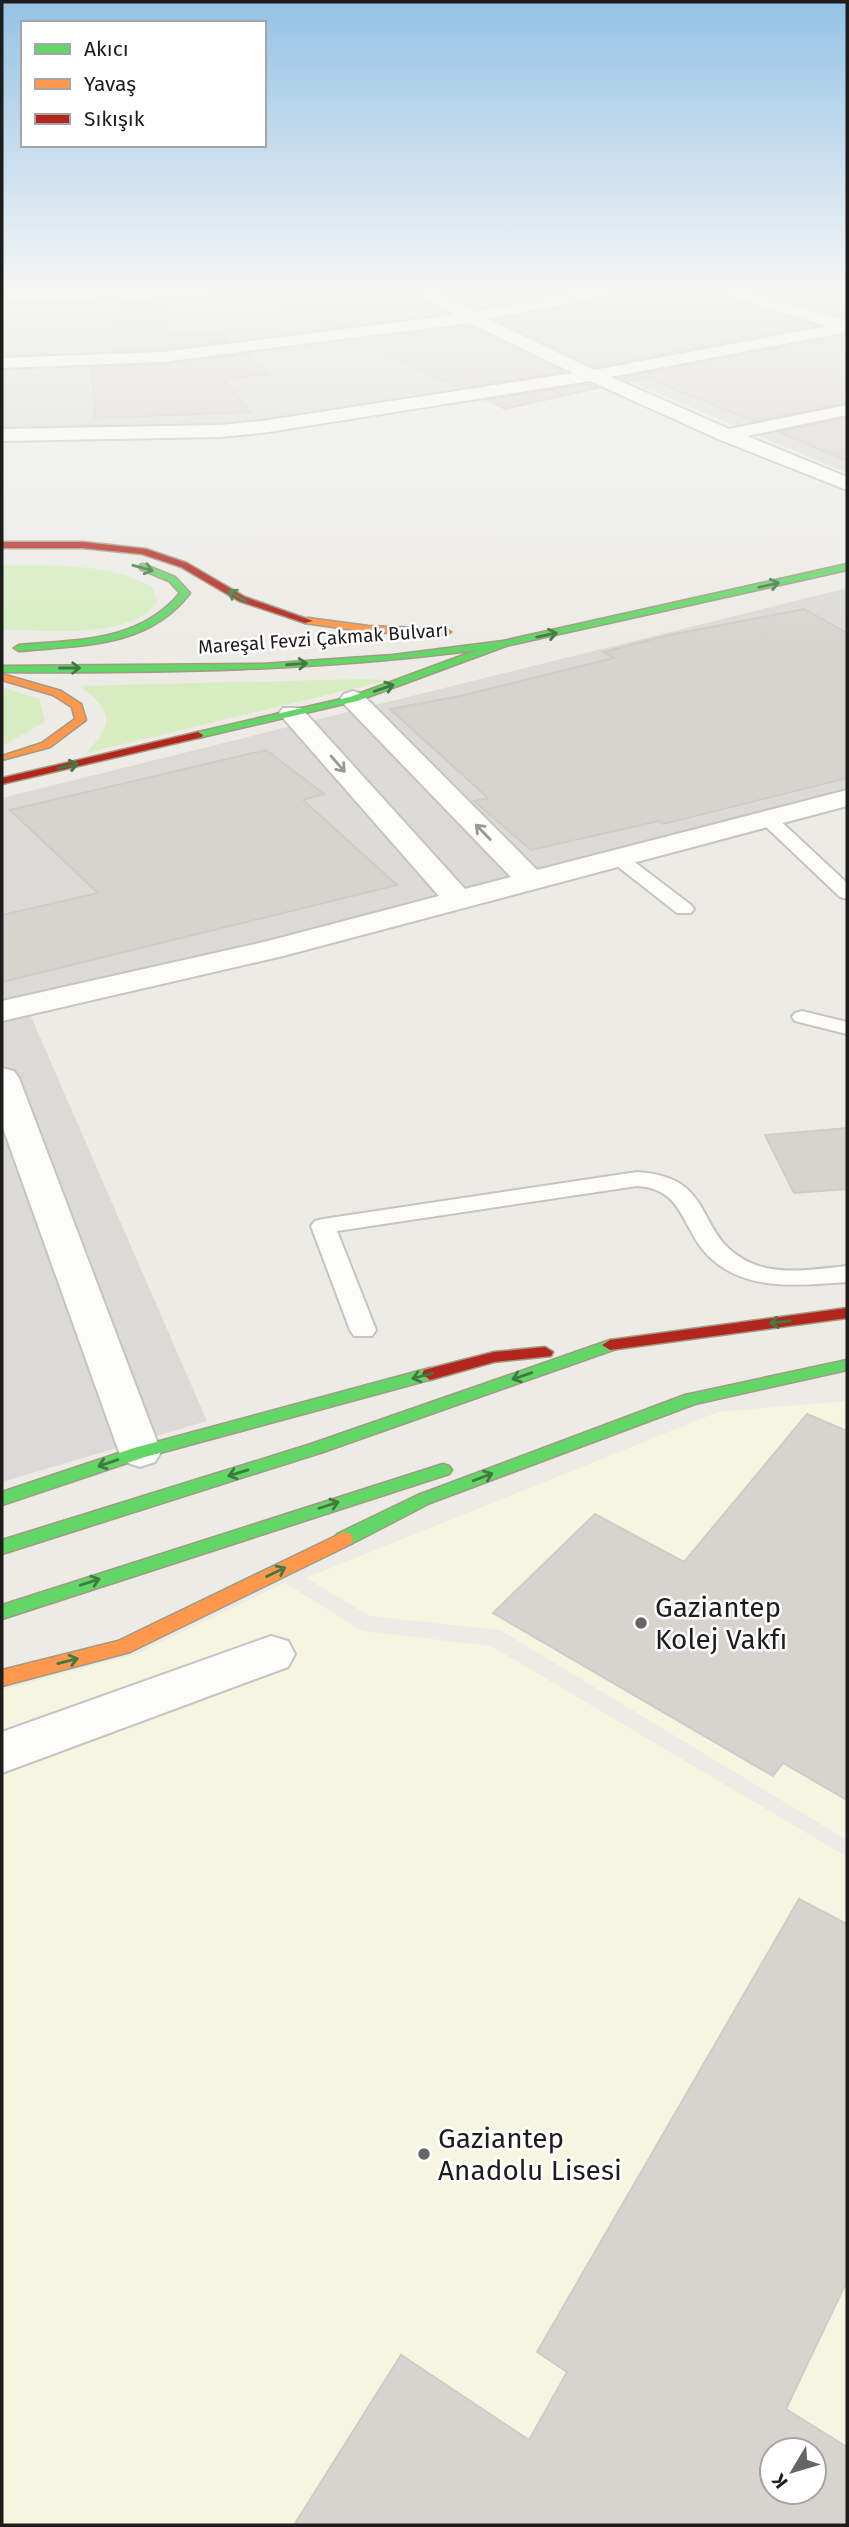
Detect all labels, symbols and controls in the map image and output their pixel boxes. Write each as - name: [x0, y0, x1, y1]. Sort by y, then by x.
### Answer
- legend: [21, 21, 266, 147]
- text: Akıcı: [84, 36, 129, 62]
- text: Yavaş: [84, 71, 136, 97]
- text: Sıkışık: [84, 106, 145, 132]
- one-way arrow: [131, 563, 153, 576]
- one-way arrow: [757, 578, 780, 591]
- one-way arrow: [228, 588, 248, 602]
- street label: Mareşal Fevzi Çakmak Bulvarı: [197, 618, 449, 659]
- one-way arrow: [535, 628, 558, 642]
- one-way arrow: [286, 658, 309, 671]
- one-way arrow: [58, 661, 81, 675]
- one-way arrow: [373, 681, 395, 693]
- one-way arrow: [330, 755, 346, 773]
- one-way arrow: [56, 759, 79, 772]
- one-way arrow: [475, 824, 492, 841]
- one-way arrow: [769, 1316, 791, 1329]
- one-way arrow: [411, 1371, 433, 1384]
- one-way arrow: [512, 1371, 534, 1383]
- one-way arrow: [98, 1458, 120, 1470]
- one-way arrow: [227, 1468, 249, 1480]
- one-way arrow: [471, 1469, 493, 1482]
- one-way arrow: [318, 1497, 340, 1510]
- one-way arrow: [265, 1564, 286, 1578]
- one-way arrow: [78, 1575, 100, 1587]
- place label: Gaziantep Kolej Vakfı: [655, 1591, 787, 1656]
- marker: Gaziantep Kolej Vakfı: [633, 1615, 649, 1631]
- one-way arrow: [56, 1654, 79, 1667]
- place label: Gaziantep Anadolu Lisesi: [438, 2122, 622, 2187]
- marker: Gaziantep Anadolu Lisesi: [416, 2146, 432, 2162]
- north arrow: [758, 2436, 828, 2506]
- text: K: [767, 2469, 793, 2493]

